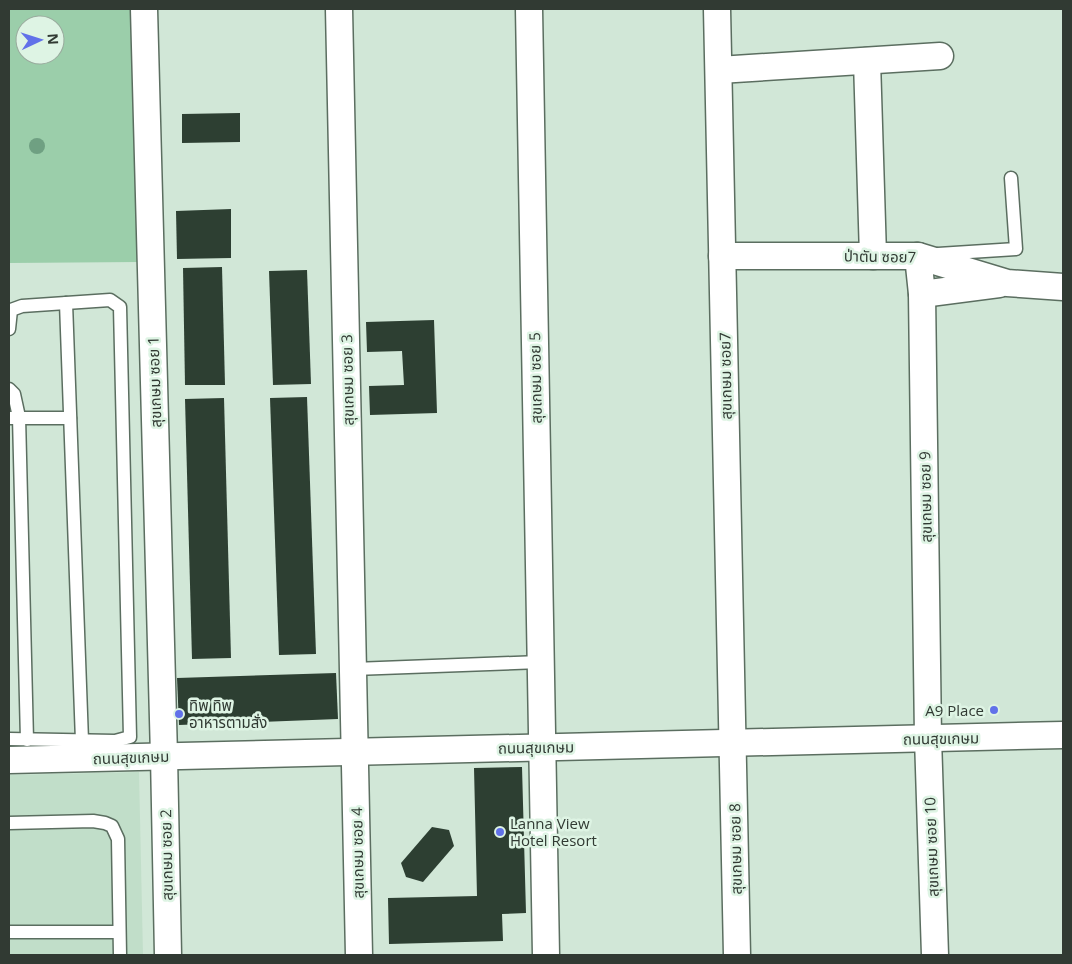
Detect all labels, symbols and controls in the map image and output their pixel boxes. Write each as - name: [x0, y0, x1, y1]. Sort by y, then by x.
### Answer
- north arrow: [15, 15, 65, 65]
- text: N: [44, 33, 63, 45]
- street label: ป่าตัน ซอย7: [844, 245, 916, 267]
- street label: สุขเกษม ซอย 5: [524, 332, 546, 424]
- street label: สุขเกษม ซอย7: [714, 332, 736, 420]
- street label: สุขเกษม ซอย 3: [336, 334, 358, 426]
- street label: สุขเกษม ซอย 1: [142, 336, 166, 428]
- street label: สุขเกษม ซอย 9: [914, 451, 936, 543]
- place label: ทิพ ทิพ อาหารตามสั่ง: [189, 695, 267, 732]
- place label: A9 Place: [925, 700, 984, 720]
- marker: A9 Place: [988, 704, 1000, 716]
- marker: ทิพ ทิพ อาหารตามสั่ง: [173, 708, 185, 720]
- street label: ถนนสุขเกษม: [903, 727, 979, 749]
- street label: ถนนสุขเกษม: [498, 736, 574, 758]
- street label: ถนนสุขเกษม: [92, 746, 170, 768]
- street label: สุขเกษม ซอย 10: [919, 797, 943, 897]
- street label: สุขเกษม ซอย 8: [724, 803, 746, 895]
- street label: สุขเกษม ซอย 4: [346, 807, 368, 899]
- street label: สุขเกษม ซอย 2: [155, 809, 177, 901]
- place label: Lanna View Hotel Resort: [510, 813, 597, 850]
- marker: Lanna View Hotel Resort: [494, 826, 506, 838]

